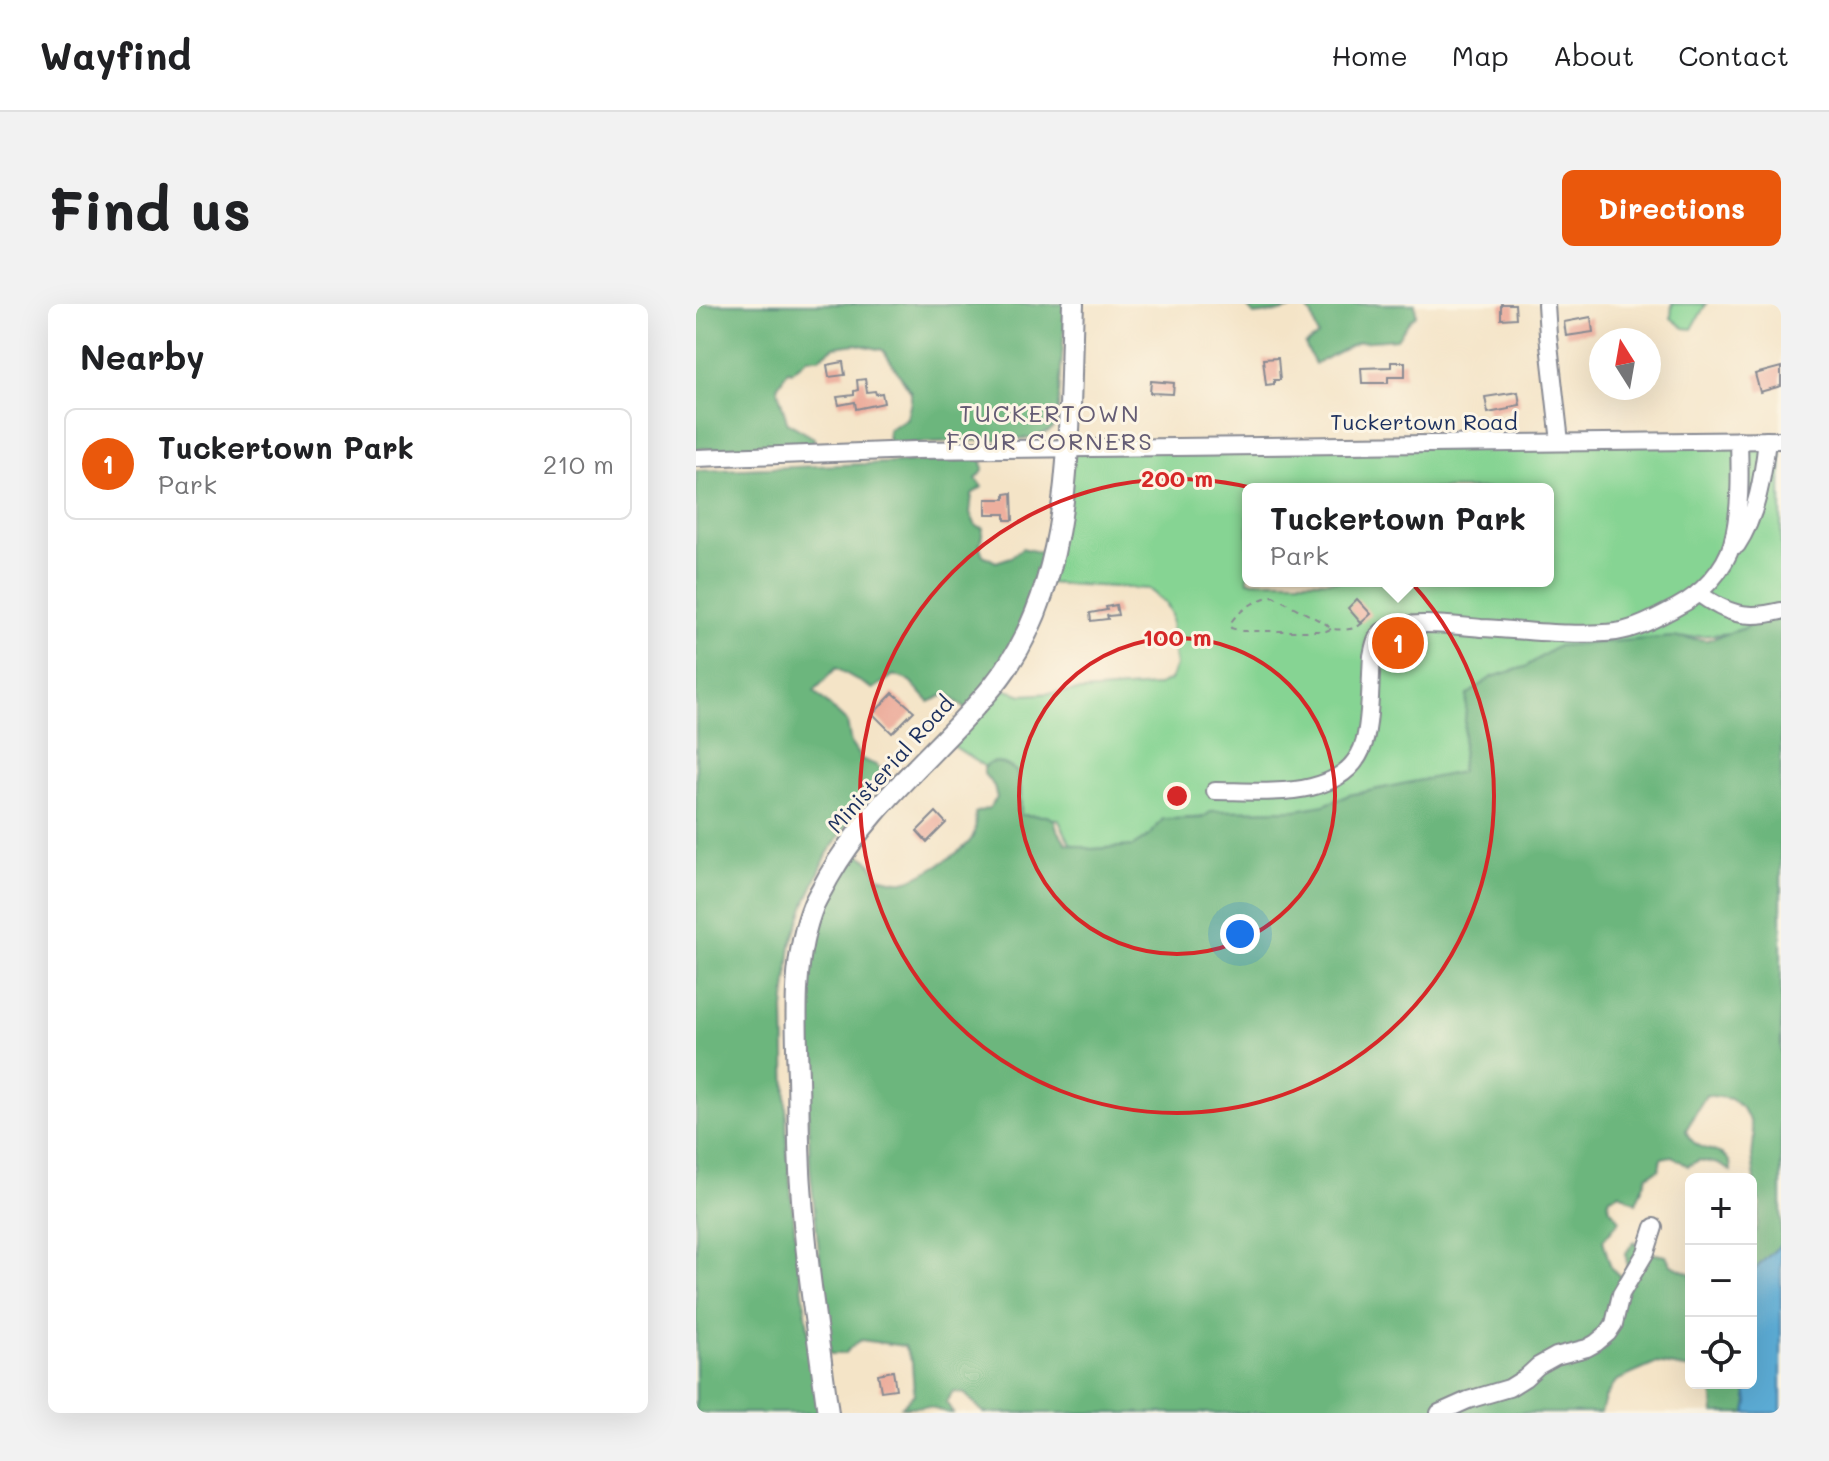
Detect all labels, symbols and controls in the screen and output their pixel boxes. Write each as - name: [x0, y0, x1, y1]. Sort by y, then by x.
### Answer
- text: Wayfind: [40, 30, 191, 80]
- text: Home: [1332, 37, 1408, 73]
- text: Map: [1452, 37, 1509, 73]
- text: About: [1553, 37, 1634, 73]
- text: Contact: [1678, 37, 1789, 73]
- button: Directions: [1562, 170, 1781, 246]
- text: Find us: [48, 172, 251, 245]
- north arrow: [1589, 328, 1661, 400]
- text: Nearby: [80, 334, 205, 379]
- district label: TUCKERTOWN FOUR CORNERS: [946, 397, 1154, 456]
- street label: Tuckertown Road: [1330, 407, 1518, 436]
- text: Tuckertown Park: [158, 427, 414, 467]
- text: 1: [102, 447, 114, 481]
- text: 210 m: [543, 447, 614, 481]
- text: 200 m: [1141, 462, 1213, 493]
- text: Park: [158, 467, 217, 501]
- popup: [1242, 483, 1554, 587]
- text: Tuckertown Park: [1270, 498, 1526, 538]
- text: Park: [1270, 538, 1329, 572]
- pin: 1: [1372, 613, 1424, 673]
- text: 100 m: [1142, 621, 1212, 652]
- street label: Ministerial Road: [820, 689, 960, 839]
- centre of rings: [1163, 782, 1191, 810]
- your location: [1220, 914, 1260, 954]
- map controls: [1685, 1173, 1757, 1389]
- button: +: [1685, 1173, 1757, 1245]
- button: −: [1685, 1245, 1757, 1317]
- button: locate: [1685, 1317, 1757, 1389]

